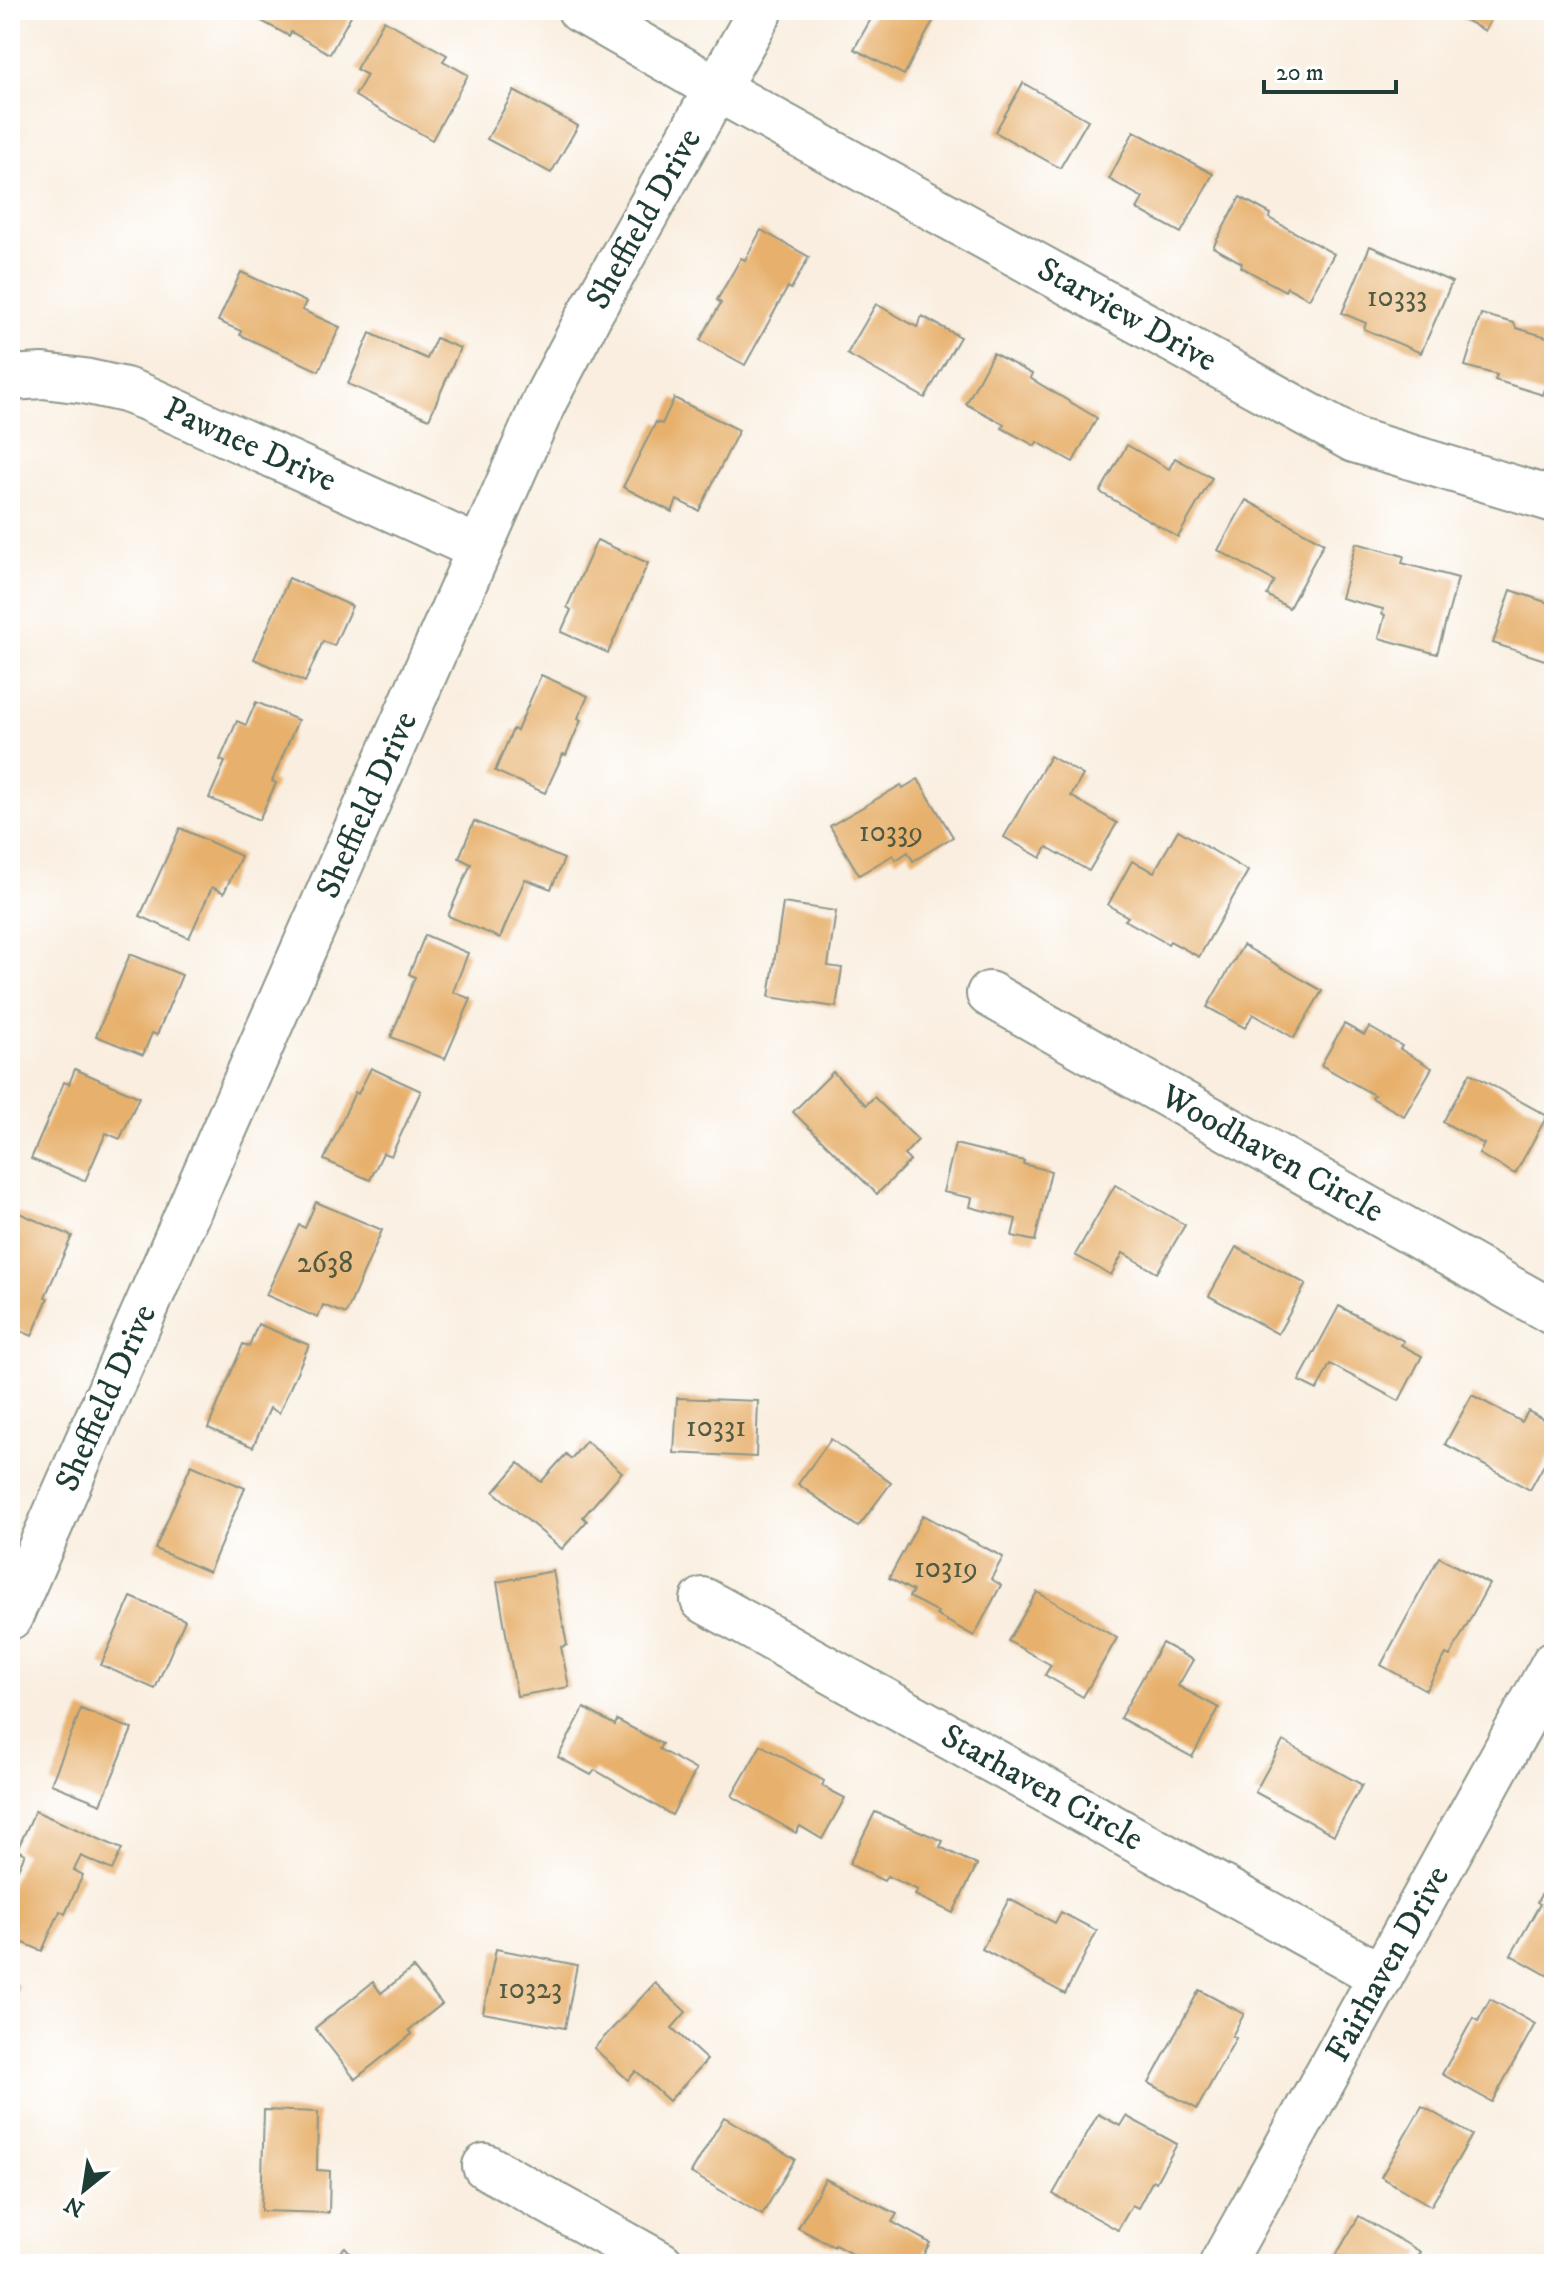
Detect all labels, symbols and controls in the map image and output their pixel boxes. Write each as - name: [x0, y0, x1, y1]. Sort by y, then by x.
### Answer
- scale bar: [1264, 44, 1396, 94]
- text: 20 m: [1276, 58, 1324, 88]
- street label: Sheffield Drive: [577, 121, 711, 317]
- street label: Starview Drive: [1030, 248, 1224, 382]
- house number: 10333: [1367, 279, 1427, 316]
- street label: Pawnee Drive: [157, 388, 343, 502]
- street label: Sheffield Drive: [307, 705, 427, 905]
- house number: 10339: [859, 814, 923, 851]
- street label: Woodhaven Circle: [1152, 1075, 1391, 1233]
- house number: 2638: [297, 1245, 353, 1282]
- street label: Sheffield Drive: [46, 1298, 166, 1498]
- house number: 10331: [686, 1409, 746, 1446]
- house number: 10319: [914, 1550, 978, 1587]
- street label: Starhaven Circle: [934, 1715, 1150, 1861]
- street label: Fairhaven Drive: [1317, 1859, 1459, 2069]
- house number: 10323: [498, 1971, 562, 2008]
- north arrow: [44, 2150, 124, 2230]
- text: N: [60, 2190, 89, 2222]

